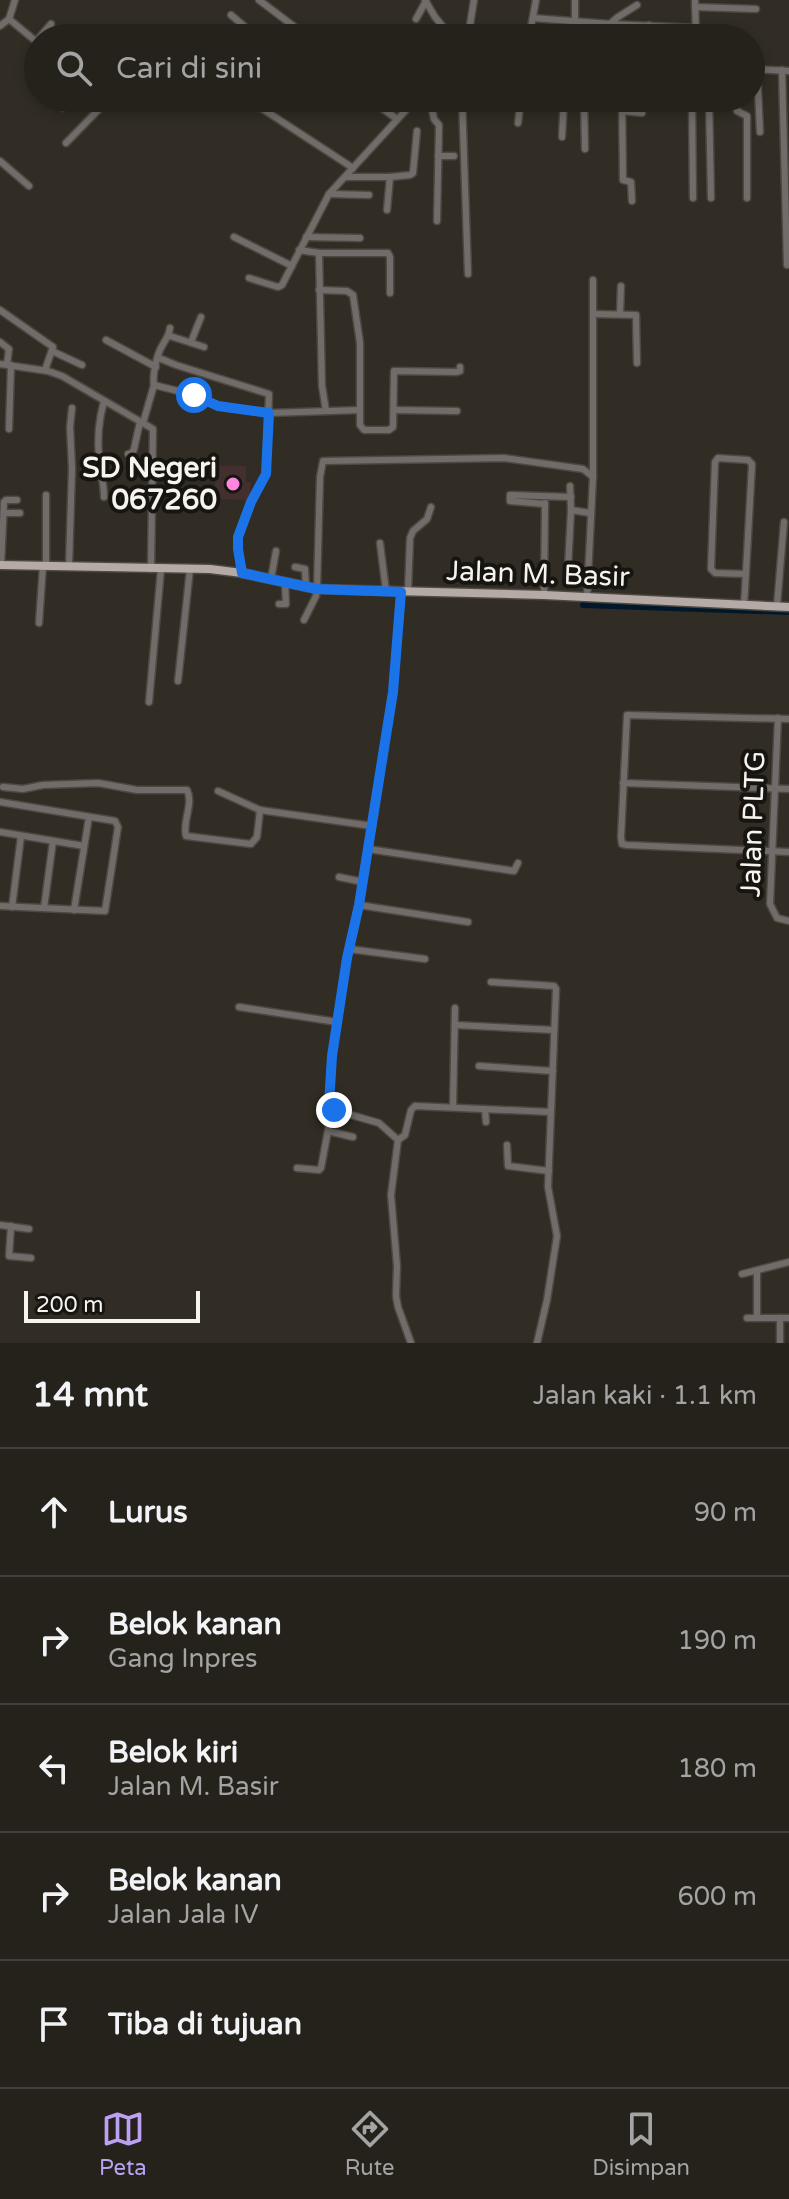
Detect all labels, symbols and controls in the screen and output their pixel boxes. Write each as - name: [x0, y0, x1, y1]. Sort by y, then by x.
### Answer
- search box: [24, 24, 765, 112]
- icon: search: [52, 46, 96, 90]
- text: Cari di sini: [116, 50, 262, 87]
- route start: [176, 377, 212, 413]
- place label: SD Negeri 067260: [82, 451, 217, 517]
- marker: SD Negeri 067260: [224, 475, 242, 493]
- street label: Jalan M. Basir: [446, 554, 631, 594]
- street label: Jalan PLTG: [733, 750, 773, 898]
- route end: [316, 1092, 352, 1128]
- scale bar: [24, 1287, 200, 1323]
- text: 200 m: [36, 1292, 103, 1318]
- text: 14 mnt: [32, 1375, 148, 1416]
- text: Jalan kaki · 1.1 km: [533, 1380, 757, 1411]
- icon: ahead: [32, 1490, 76, 1534]
- text: Lurus: [108, 1494, 188, 1531]
- text: 90 m: [694, 1497, 757, 1528]
- text: Belok kanan: [108, 1606, 282, 1643]
- icon: right: [32, 1618, 76, 1662]
- text: 190 m: [677, 1625, 757, 1656]
- text: Gang Inpres: [108, 1643, 257, 1674]
- text: Belok kiri: [108, 1734, 238, 1771]
- icon: left: [32, 1746, 76, 1790]
- text: 180 m: [677, 1753, 757, 1784]
- text: Jalan M. Basir: [108, 1771, 279, 1802]
- text: Belok kanan: [108, 1862, 282, 1899]
- icon: right: [32, 1874, 76, 1918]
- text: 600 m: [677, 1881, 757, 1912]
- text: Jalan Jala IV: [108, 1899, 258, 1930]
- icon: arrive: [32, 2002, 76, 2046]
- text: Tiba di tujuan: [108, 2006, 302, 2043]
- tab: Peta: [99, 2107, 147, 2181]
- tab: Rute: [345, 2107, 394, 2181]
- tab: Disimpan: [592, 2107, 690, 2181]

